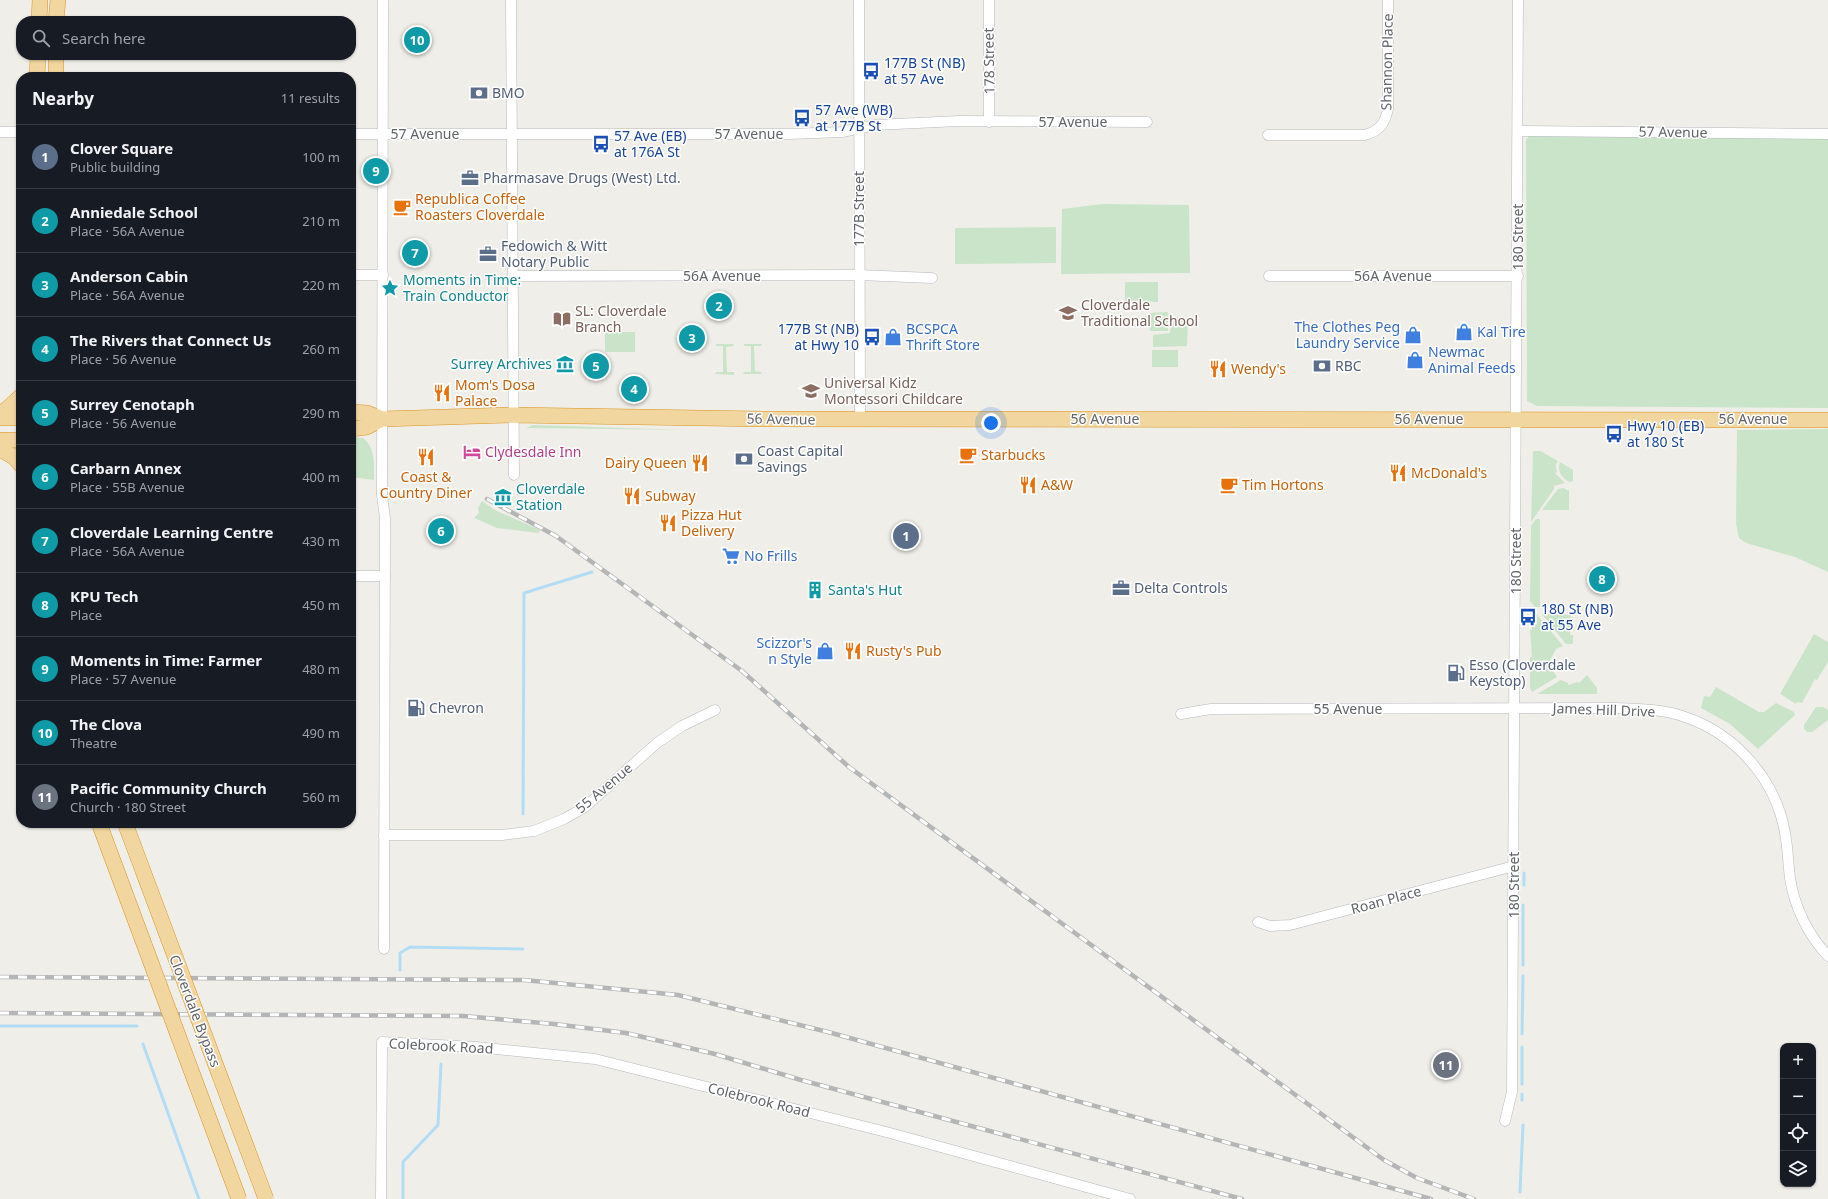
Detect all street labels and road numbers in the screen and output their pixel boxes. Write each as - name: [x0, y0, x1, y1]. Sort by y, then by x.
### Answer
- street label: Shannon Place: [1376, 13, 1397, 111]
- street label: 178 Street: [978, 27, 999, 95]
- street label: 57 Avenue: [1039, 112, 1108, 131]
- street label: 57 Avenue: [1638, 121, 1708, 142]
- street label: 57 Avenue: [391, 124, 460, 143]
- street label: 57 Avenue: [715, 124, 784, 143]
- street label: 177B Street: [849, 171, 868, 247]
- street label: 180 Street: [1508, 204, 1527, 270]
- street label: 56A Avenue: [683, 266, 761, 285]
- street label: 56A Avenue: [1354, 266, 1432, 285]
- street label: 56 Avenue: [746, 408, 816, 429]
- street label: 56 Avenue: [1071, 409, 1140, 428]
- street label: 56 Avenue: [1395, 409, 1464, 428]
- street label: 56 Avenue: [1719, 409, 1788, 428]
- street label: 180 Street: [1506, 528, 1525, 594]
- street label: James Hill Drive: [1550, 698, 1656, 721]
- street label: 55 Avenue: [1314, 699, 1383, 718]
- street label: 55 Avenue: [571, 758, 636, 817]
- street label: 180 Street: [1504, 852, 1523, 918]
- street label: Roan Place: [1349, 881, 1423, 918]
- street label: Cloverdale Bypass: [165, 952, 226, 1070]
- street label: Colebrook Road: [388, 1033, 494, 1058]
- street label: Colebrook Road: [706, 1078, 812, 1121]

